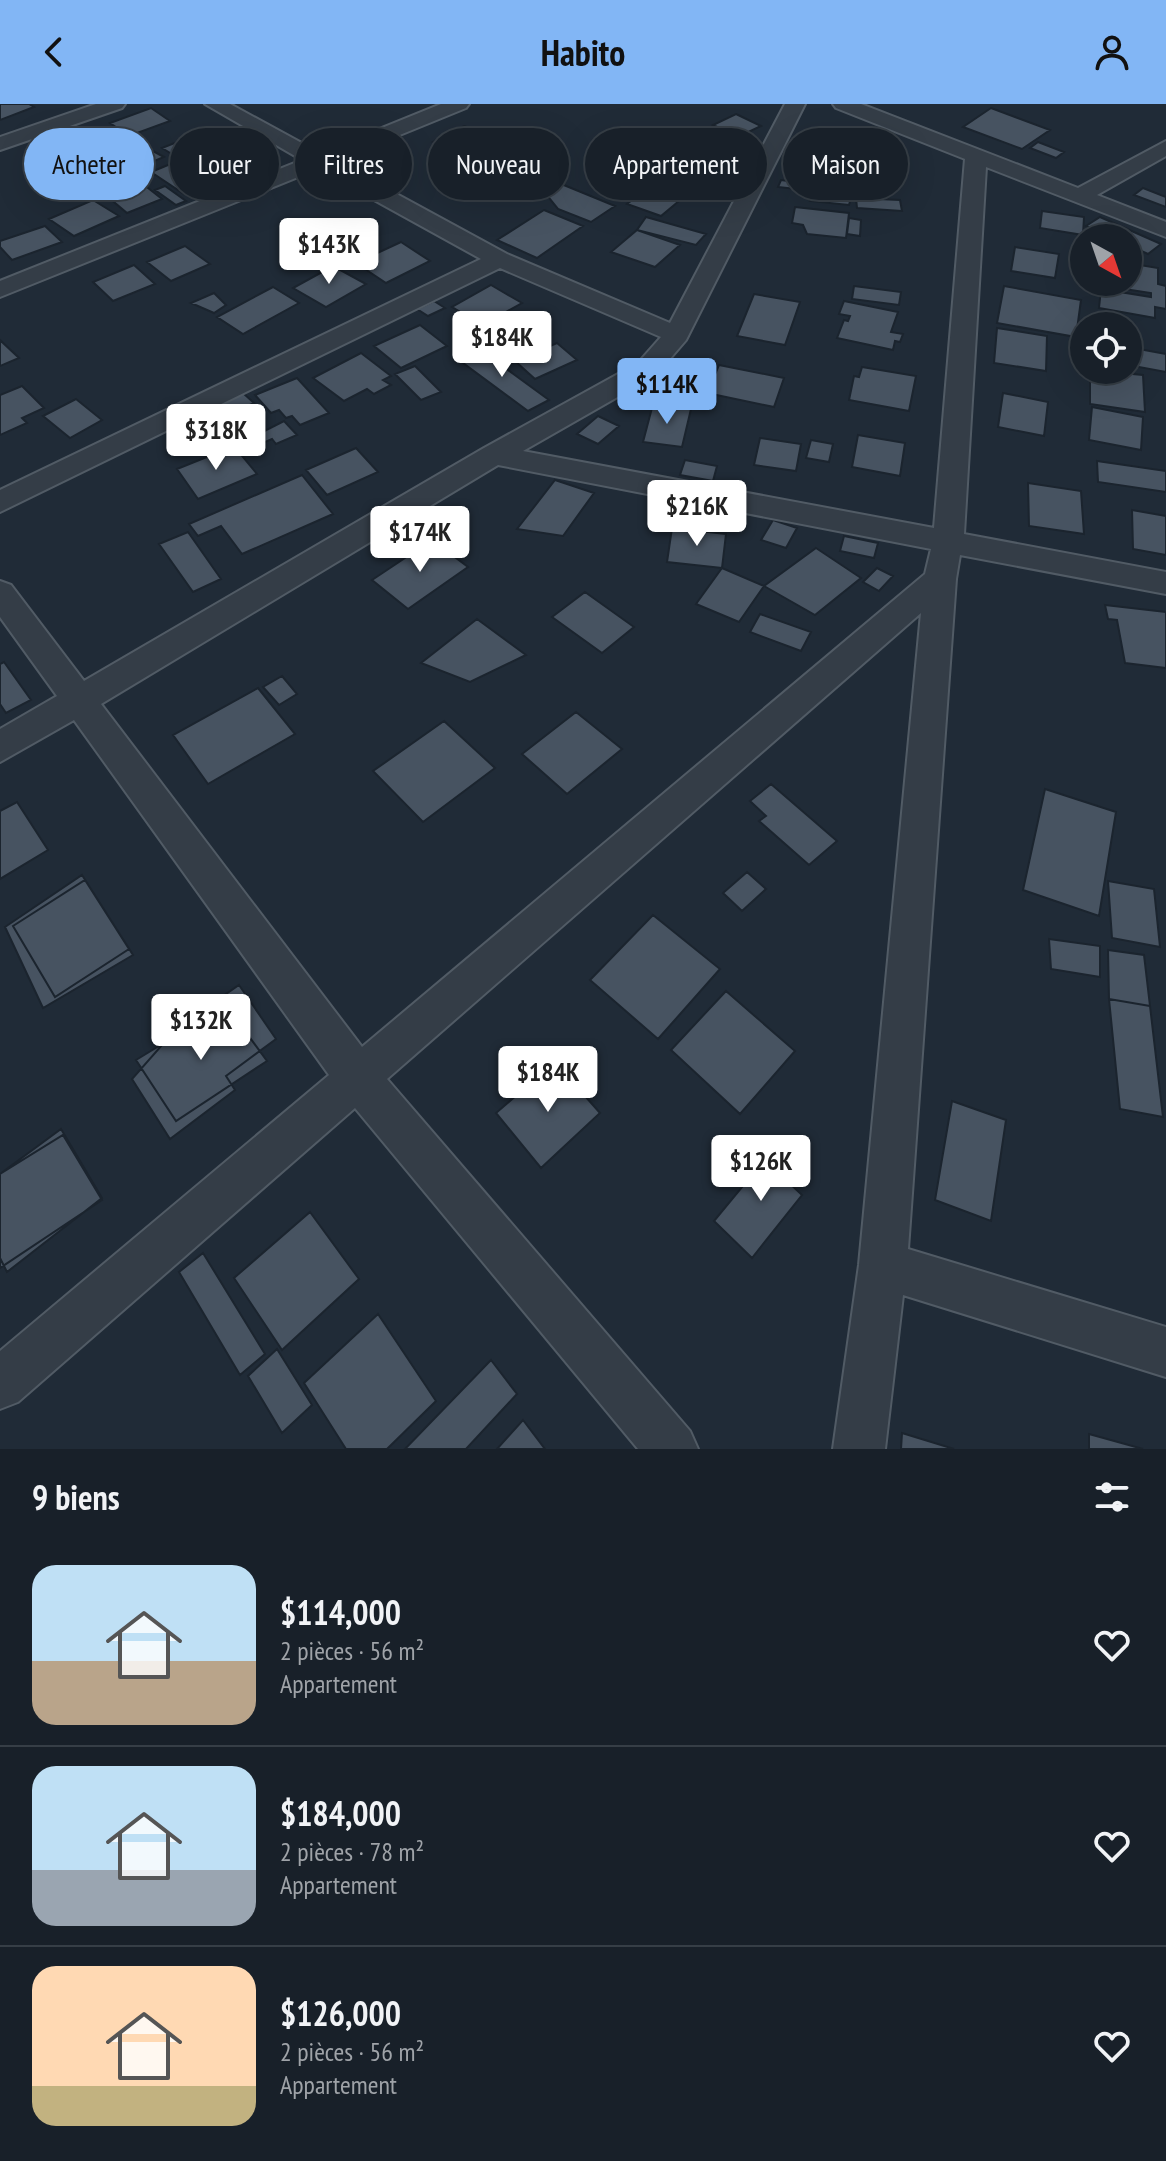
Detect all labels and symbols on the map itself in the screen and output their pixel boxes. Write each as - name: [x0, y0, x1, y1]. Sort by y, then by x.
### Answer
- pin: $143K: [273, 218, 385, 286]
- north arrow: [1070, 224, 1142, 296]
- pin: $184K: [446, 311, 558, 379]
- pin: $114K: [611, 358, 723, 426]
- pin: $318K: [160, 404, 272, 472]
- pin: $216K: [641, 480, 753, 548]
- pin: $174K: [364, 506, 476, 574]
- pin: $132K: [145, 994, 257, 1062]
- pin: $184K: [492, 1046, 604, 1114]
- pin: $126K: [705, 1135, 817, 1203]

